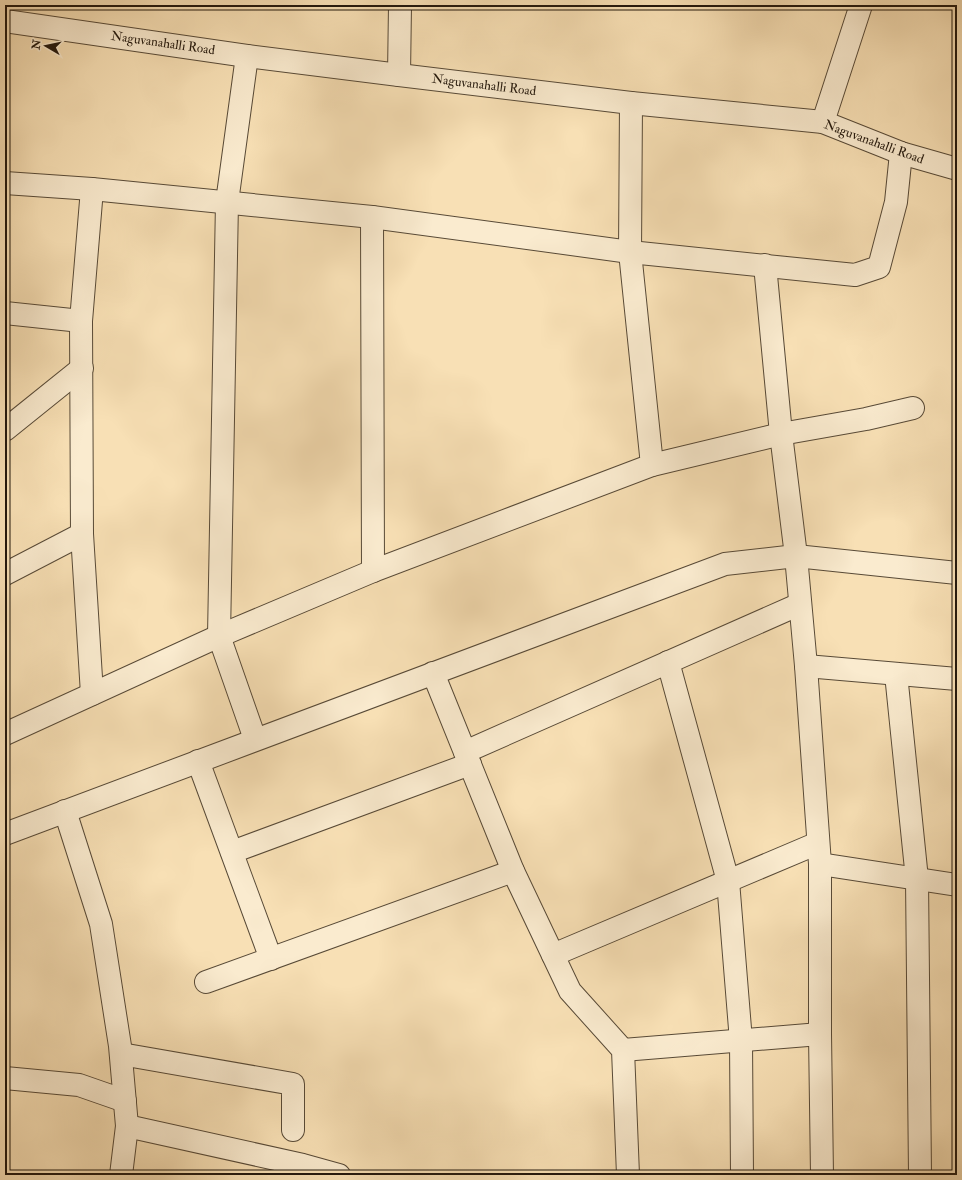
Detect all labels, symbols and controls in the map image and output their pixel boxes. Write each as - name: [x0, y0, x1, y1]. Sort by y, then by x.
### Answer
- north arrow: [26, 26, 66, 66]
- street label: Naguvanahalli Road: [110, 28, 217, 58]
- text: N: [29, 38, 44, 51]
- street label: Naguvanahalli Road: [431, 71, 538, 99]
- street label: Naguvanahalli Road: [822, 117, 927, 168]

